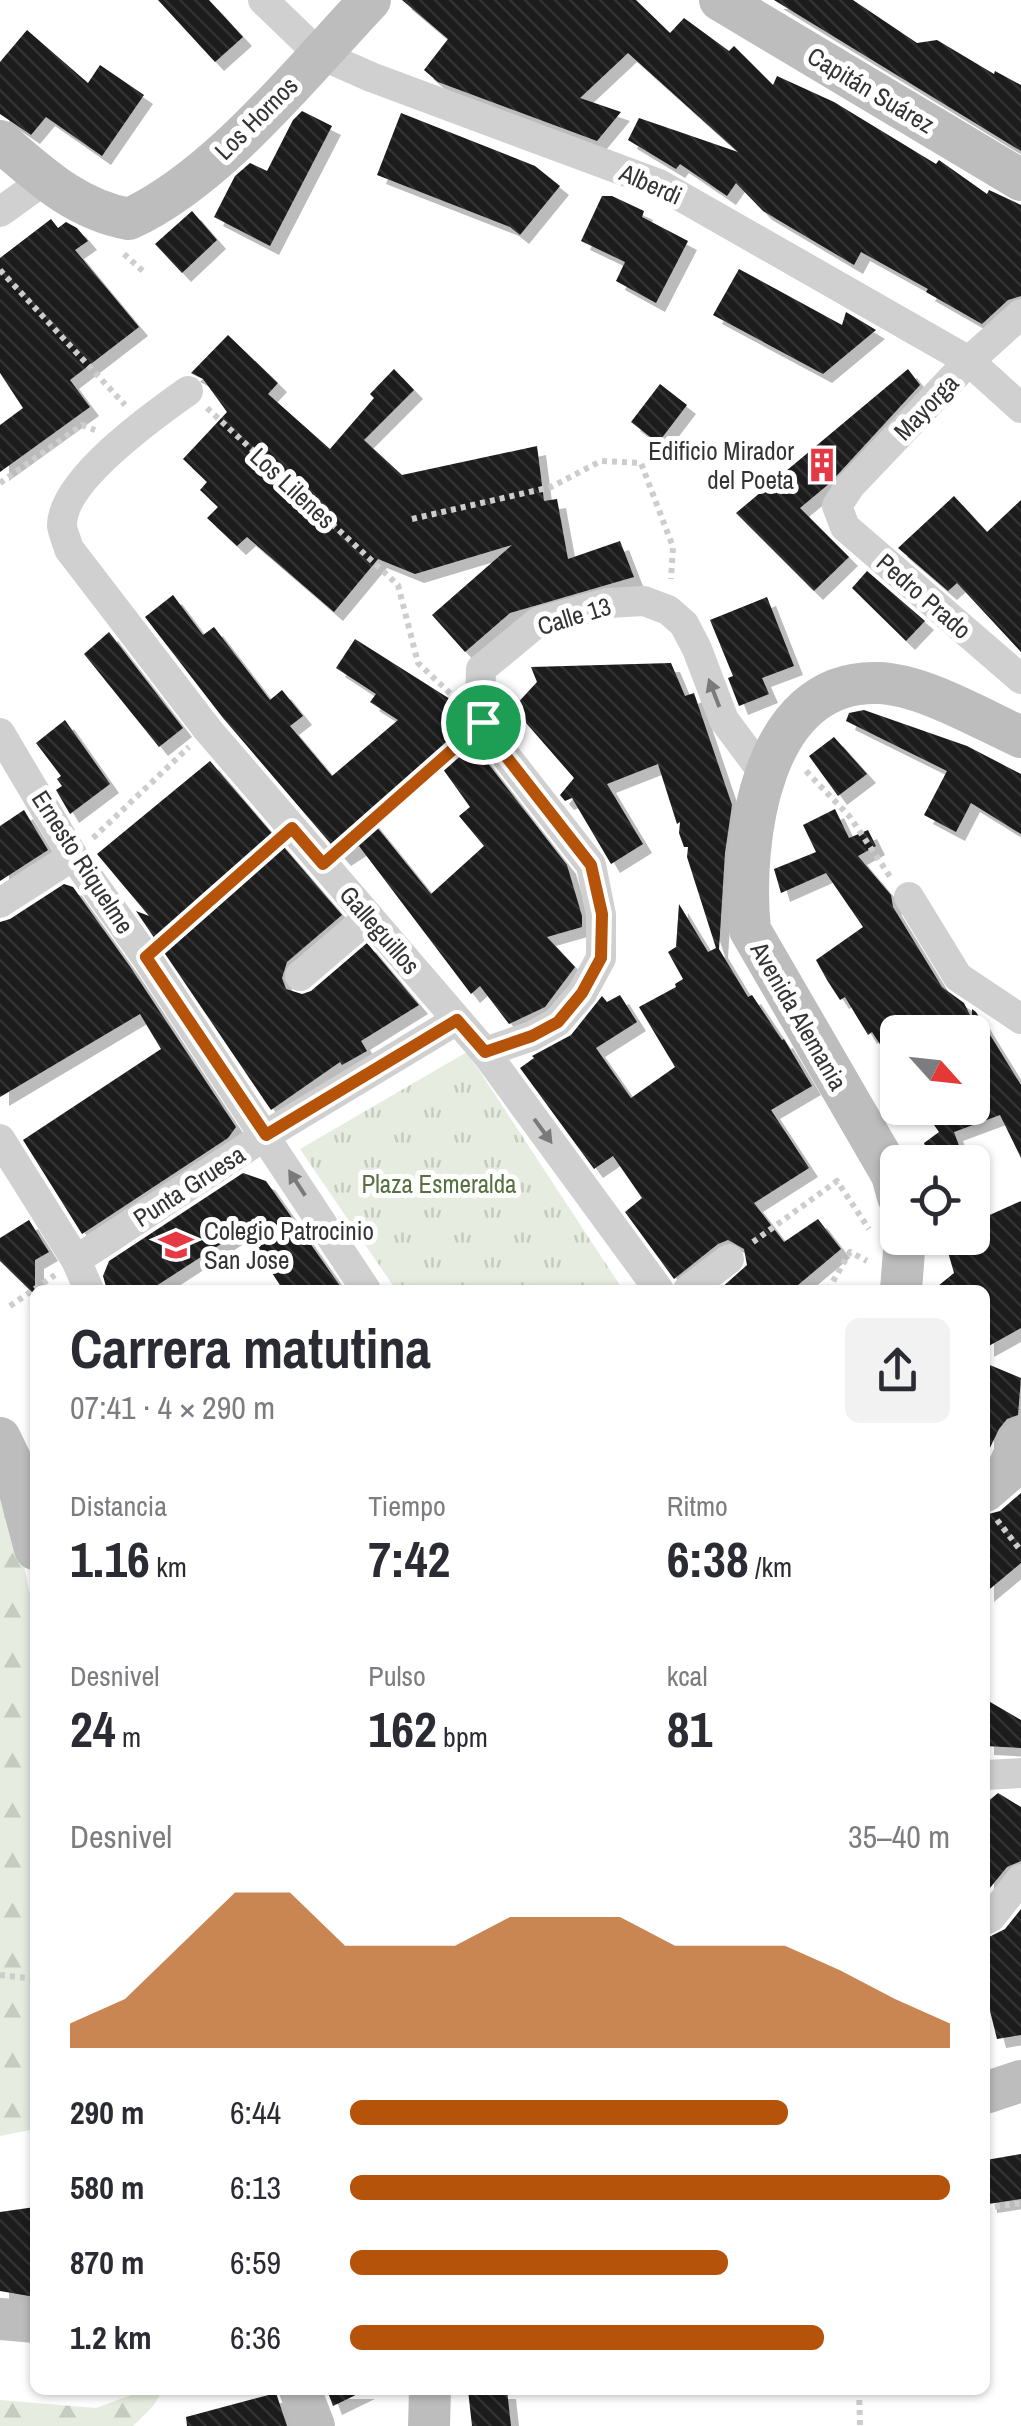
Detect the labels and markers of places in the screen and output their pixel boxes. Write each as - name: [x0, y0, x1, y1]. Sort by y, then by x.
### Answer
- place label: Edificio Mirador del Poeta: [648, 434, 795, 497]
- building icon: Edificio Mirador del Poeta: [803, 446, 841, 484]
- pin: [441, 680, 526, 765]
- place label: Colegio Patrocinio San Jose: [204, 1214, 374, 1277]
- school or university icon: Colegio Patrocinio San Jose: [157, 1226, 195, 1264]

